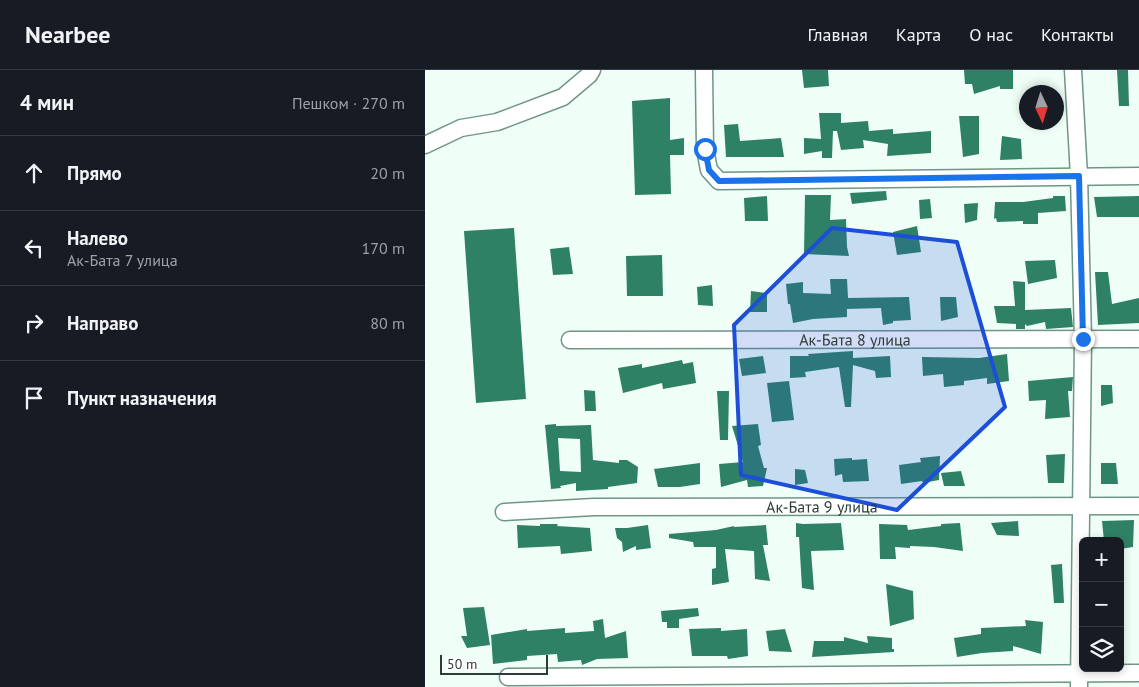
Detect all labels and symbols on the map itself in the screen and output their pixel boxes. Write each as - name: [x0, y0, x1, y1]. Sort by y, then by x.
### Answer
- north arrow: [1019, 85, 1064, 130]
- route start: [694, 138, 717, 161]
- route end: [1072, 328, 1095, 351]
- street label: Ак-Бата 8 улица: [799, 329, 911, 350]
- street label: Ак-Бата 9 улица: [766, 496, 878, 517]
- scale bar: [440, 652, 547, 675]

